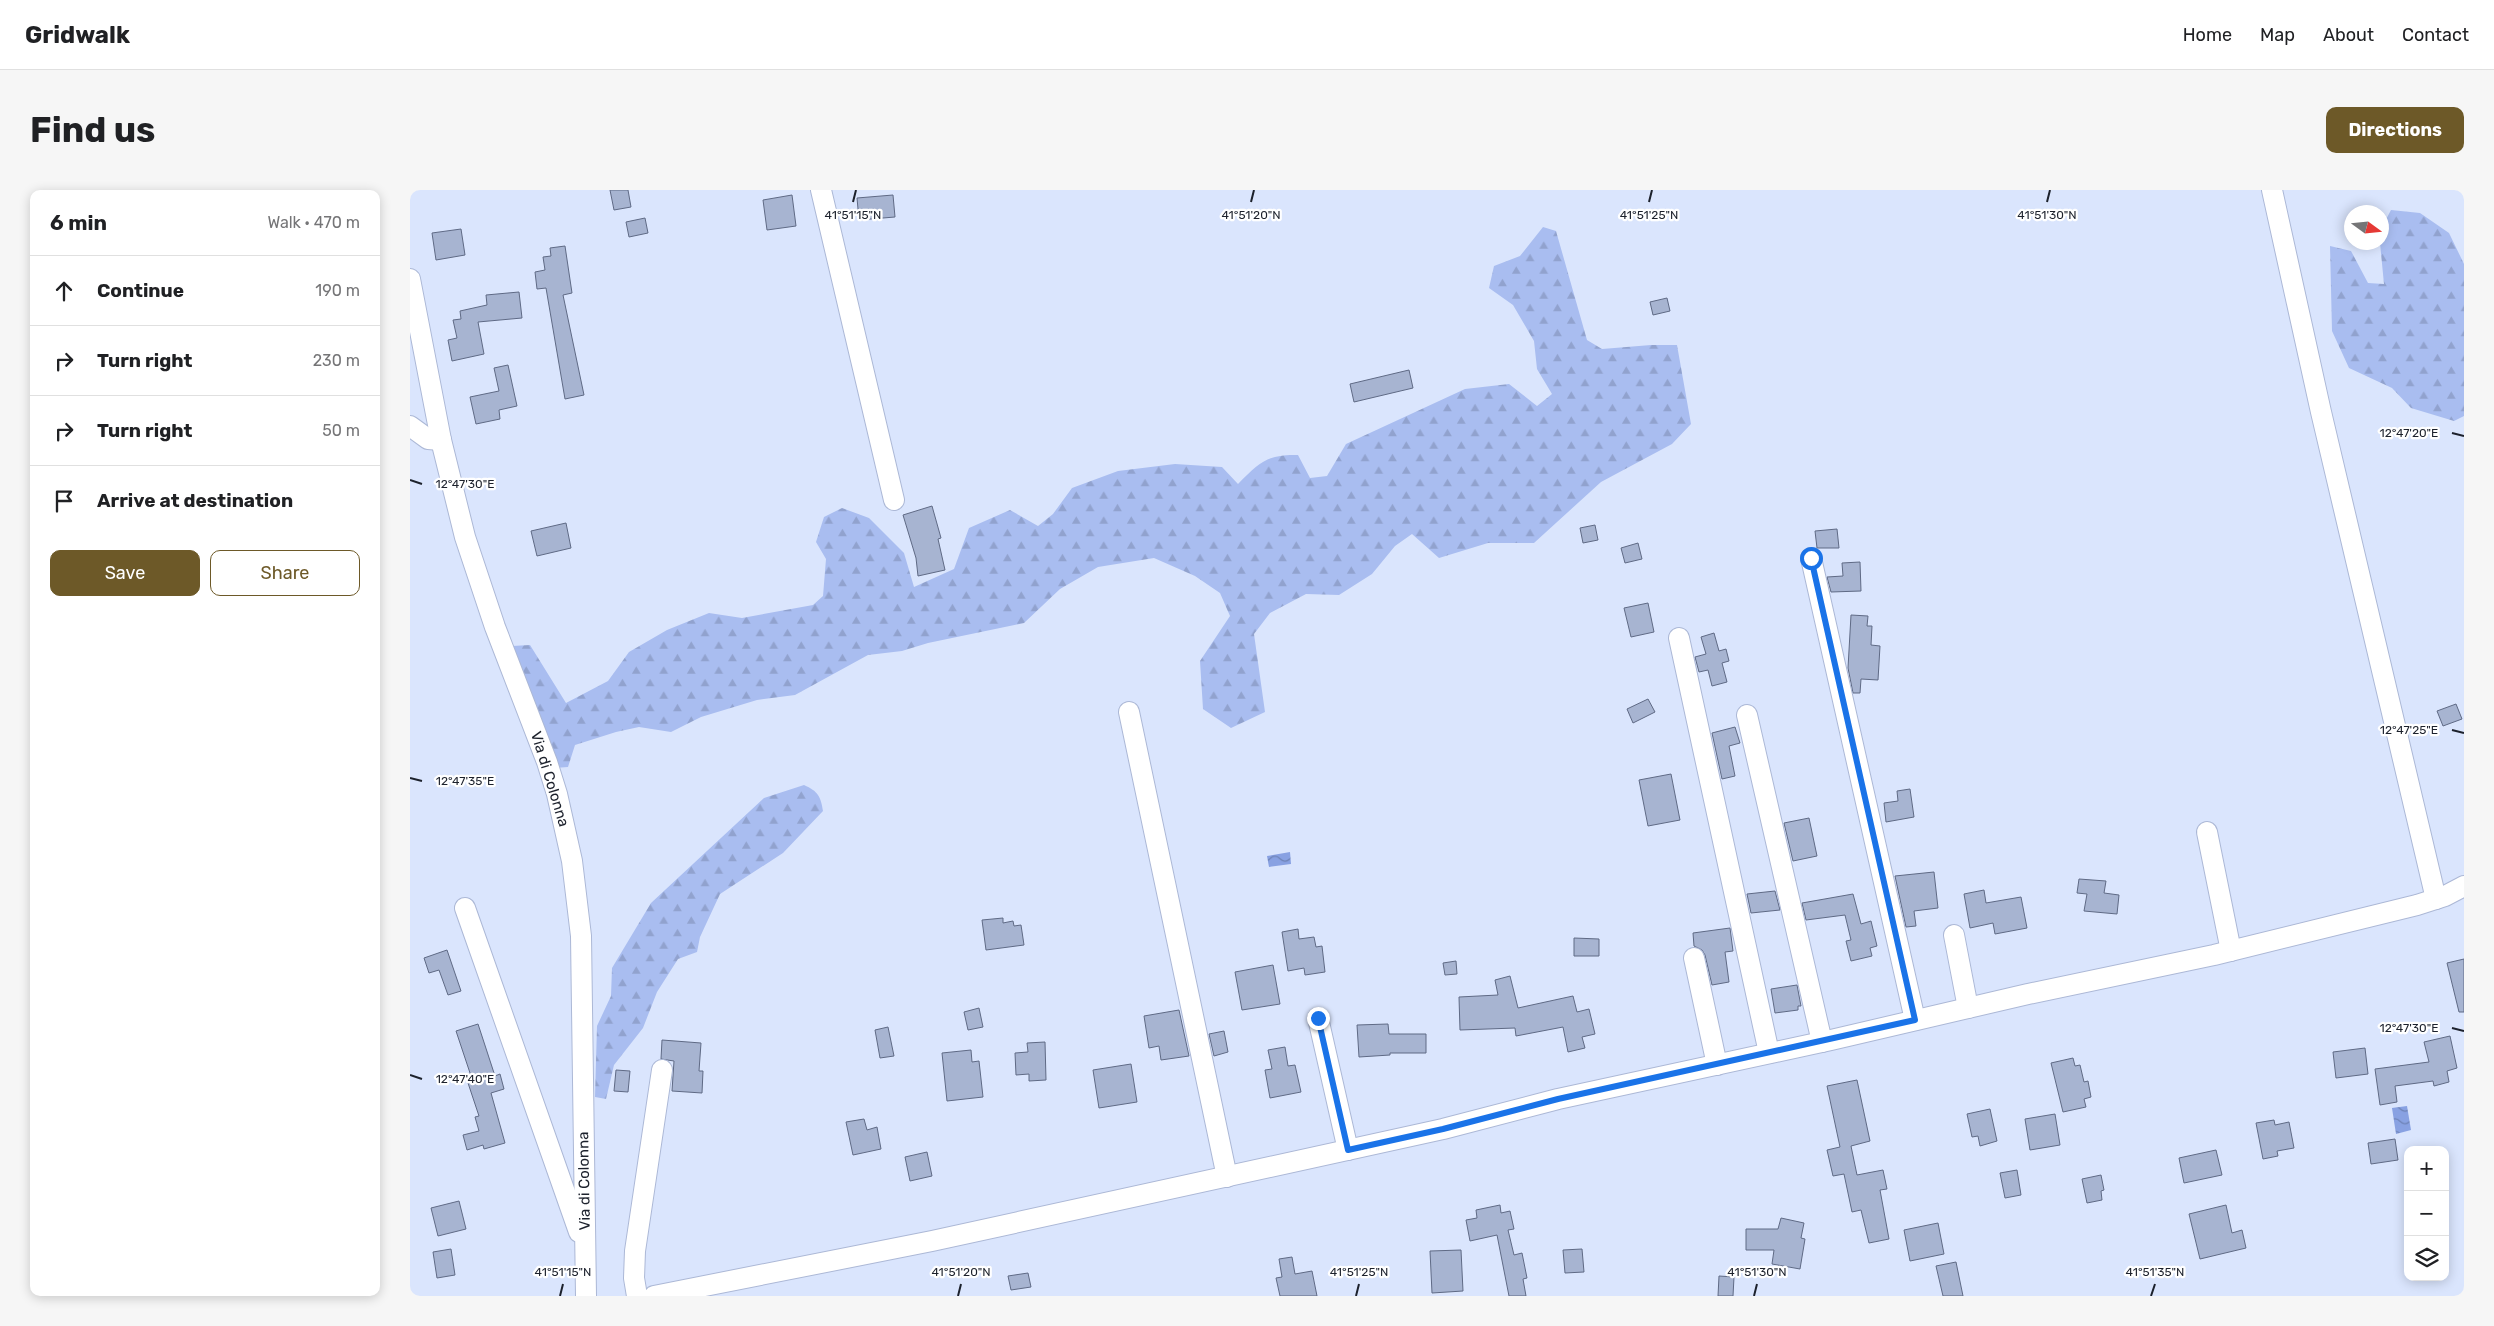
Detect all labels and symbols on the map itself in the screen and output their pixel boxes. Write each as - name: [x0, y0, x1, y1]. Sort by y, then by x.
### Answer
- north arrow: [2344, 205, 2389, 250]
- text: 41°51'15"N: [825, 208, 881, 222]
- text: 41°51'20"N: [1221, 208, 1281, 222]
- text: 41°51'25"N: [1620, 208, 1678, 222]
- text: 41°51'30"N: [2017, 208, 2077, 222]
- text: 12°47'20"E: [2380, 426, 2438, 440]
- text: 12°47'30"E: [436, 477, 494, 491]
- route start: [1800, 547, 1823, 570]
- text: 12°47'25"E: [2380, 723, 2438, 737]
- street label: Via di Colonna: [527, 729, 573, 829]
- text: 12°47'35"E: [436, 774, 494, 788]
- route end: [1307, 1007, 1330, 1030]
- text: 12°47'30"E: [2380, 1021, 2438, 1035]
- text: 12°47'40"E: [436, 1072, 494, 1086]
- street label: Via di Colonna: [574, 1131, 594, 1231]
- text: 41°51'15"N: [535, 1265, 591, 1279]
- text: 41°51'20"N: [931, 1265, 991, 1279]
- text: 41°51'25"N: [1330, 1265, 1388, 1279]
- text: 41°51'30"N: [1727, 1265, 1787, 1279]
- text: 41°51'35"N: [2126, 1265, 2184, 1279]

